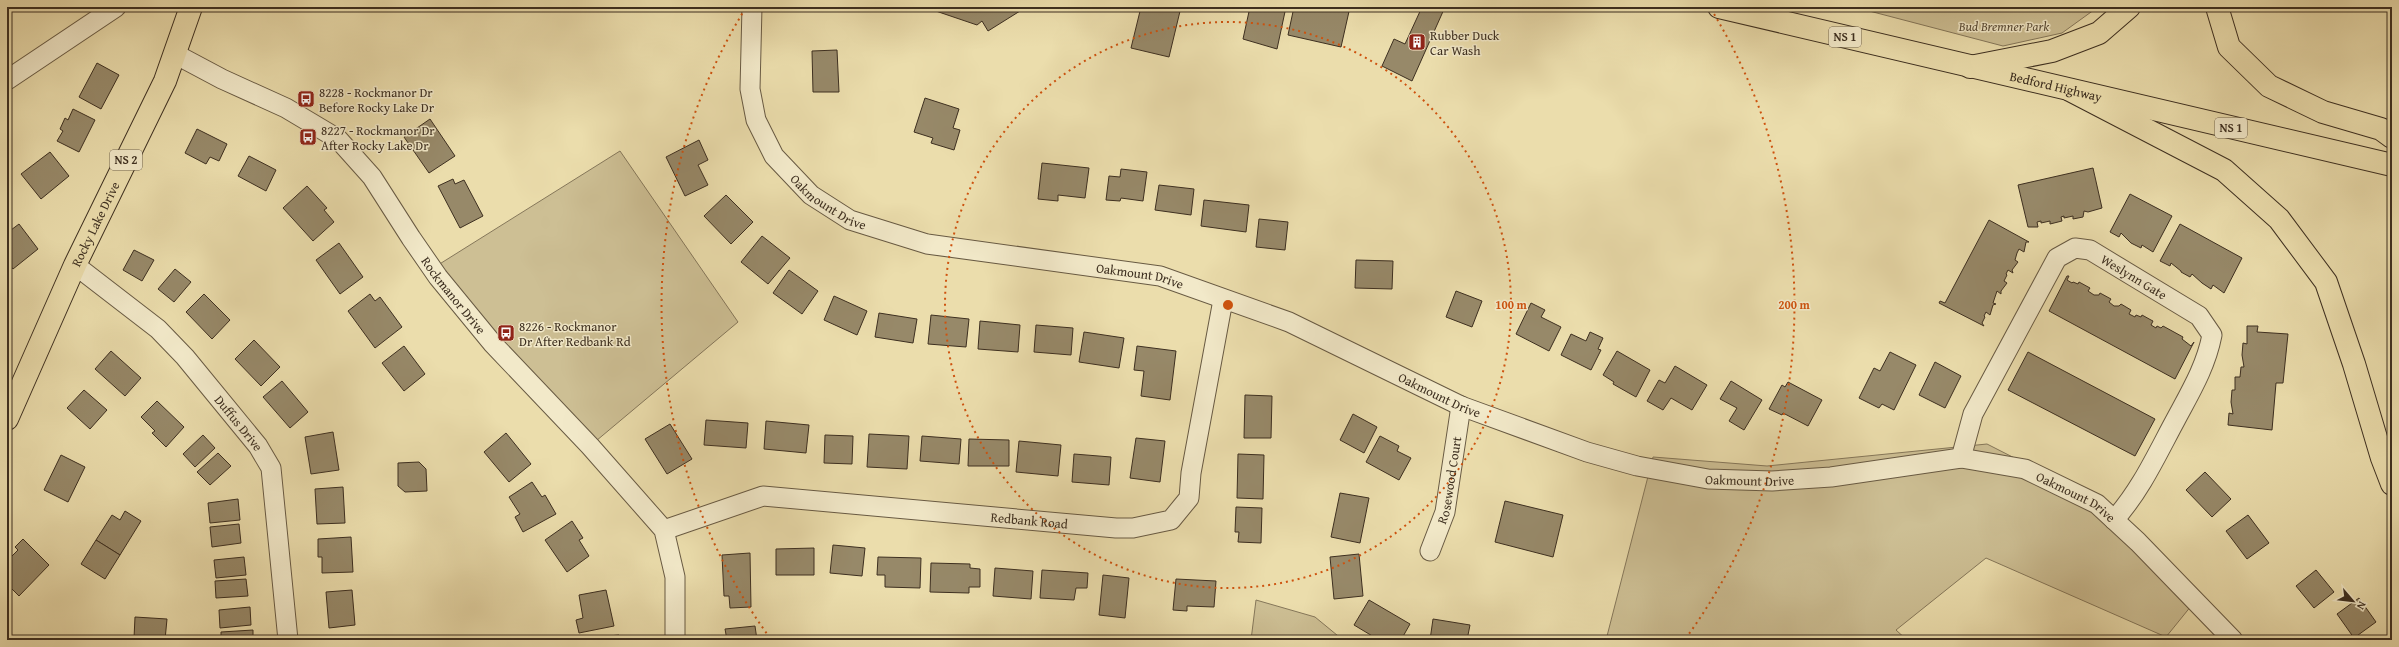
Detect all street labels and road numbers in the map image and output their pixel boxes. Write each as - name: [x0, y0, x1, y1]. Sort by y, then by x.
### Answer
- road number: NS 1: [1829, 27, 1861, 47]
- street label: Bedford Highway: [2008, 67, 2104, 107]
- road number: NS 1: [2215, 118, 2247, 138]
- road number: NS 2: [110, 150, 142, 170]
- street label: Oakmount Drive: [786, 170, 868, 234]
- street label: Rocky Lake Drive: [67, 178, 124, 270]
- street label: Weslynn Gate: [2097, 250, 2170, 304]
- street label: Rockmanor Drive: [417, 253, 490, 339]
- street label: Oakmount Drive: [1095, 258, 1186, 294]
- street label: Oakmount Drive: [1395, 368, 1483, 422]
- street label: Duffus Drive: [210, 391, 268, 455]
- street label: Rosewood Court: [1432, 435, 1466, 527]
- street label: Oakmount Drive: [2033, 467, 2120, 527]
- street label: Oakmount Drive: [1705, 470, 1795, 491]
- street label: Redbank Road: [990, 508, 1069, 534]

